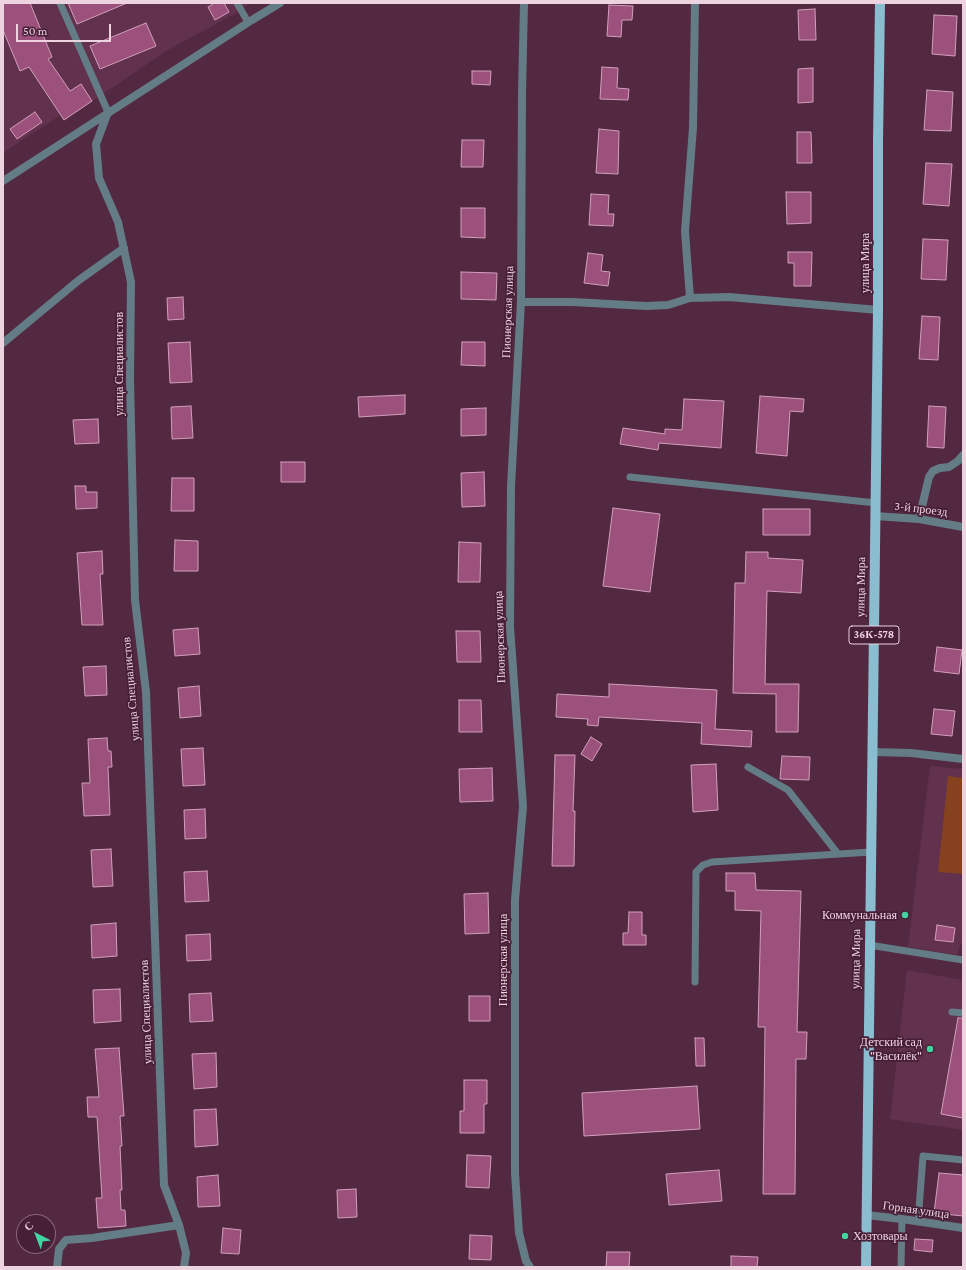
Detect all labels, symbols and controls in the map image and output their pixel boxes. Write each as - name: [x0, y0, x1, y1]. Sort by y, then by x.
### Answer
- scale bar: [18, 16, 113, 42]
- text: 50 m: [23, 24, 47, 38]
- street label: улица Мира: [858, 233, 872, 293]
- street label: Пионерская улица: [499, 266, 517, 358]
- street label: улица Специалистов: [112, 312, 126, 416]
- street label: 3-й проезд: [894, 499, 948, 519]
- street label: улица Мира: [853, 557, 869, 617]
- street label: Пионерская улица: [491, 591, 509, 683]
- road number: 36К-578: [849, 626, 899, 644]
- street label: улица Специалистов: [119, 636, 143, 742]
- place label: Коммунальная: [822, 908, 897, 922]
- marker: Коммунальная: [900, 910, 910, 920]
- street label: Пионерская улица: [496, 914, 510, 1006]
- street label: улица Мира: [848, 929, 864, 989]
- street label: улица Специалистов: [137, 960, 155, 1064]
- place label: Детский сад "Василёк": [860, 1035, 922, 1063]
- marker: Детский сад "Василёк": [925, 1044, 935, 1054]
- street label: Горная улица: [882, 1198, 950, 1222]
- north arrow: [16, 1214, 56, 1254]
- text: С: [22, 1219, 36, 1233]
- place label: Хозтовары: [853, 1229, 908, 1243]
- marker: Хозтовары: [840, 1231, 850, 1241]

